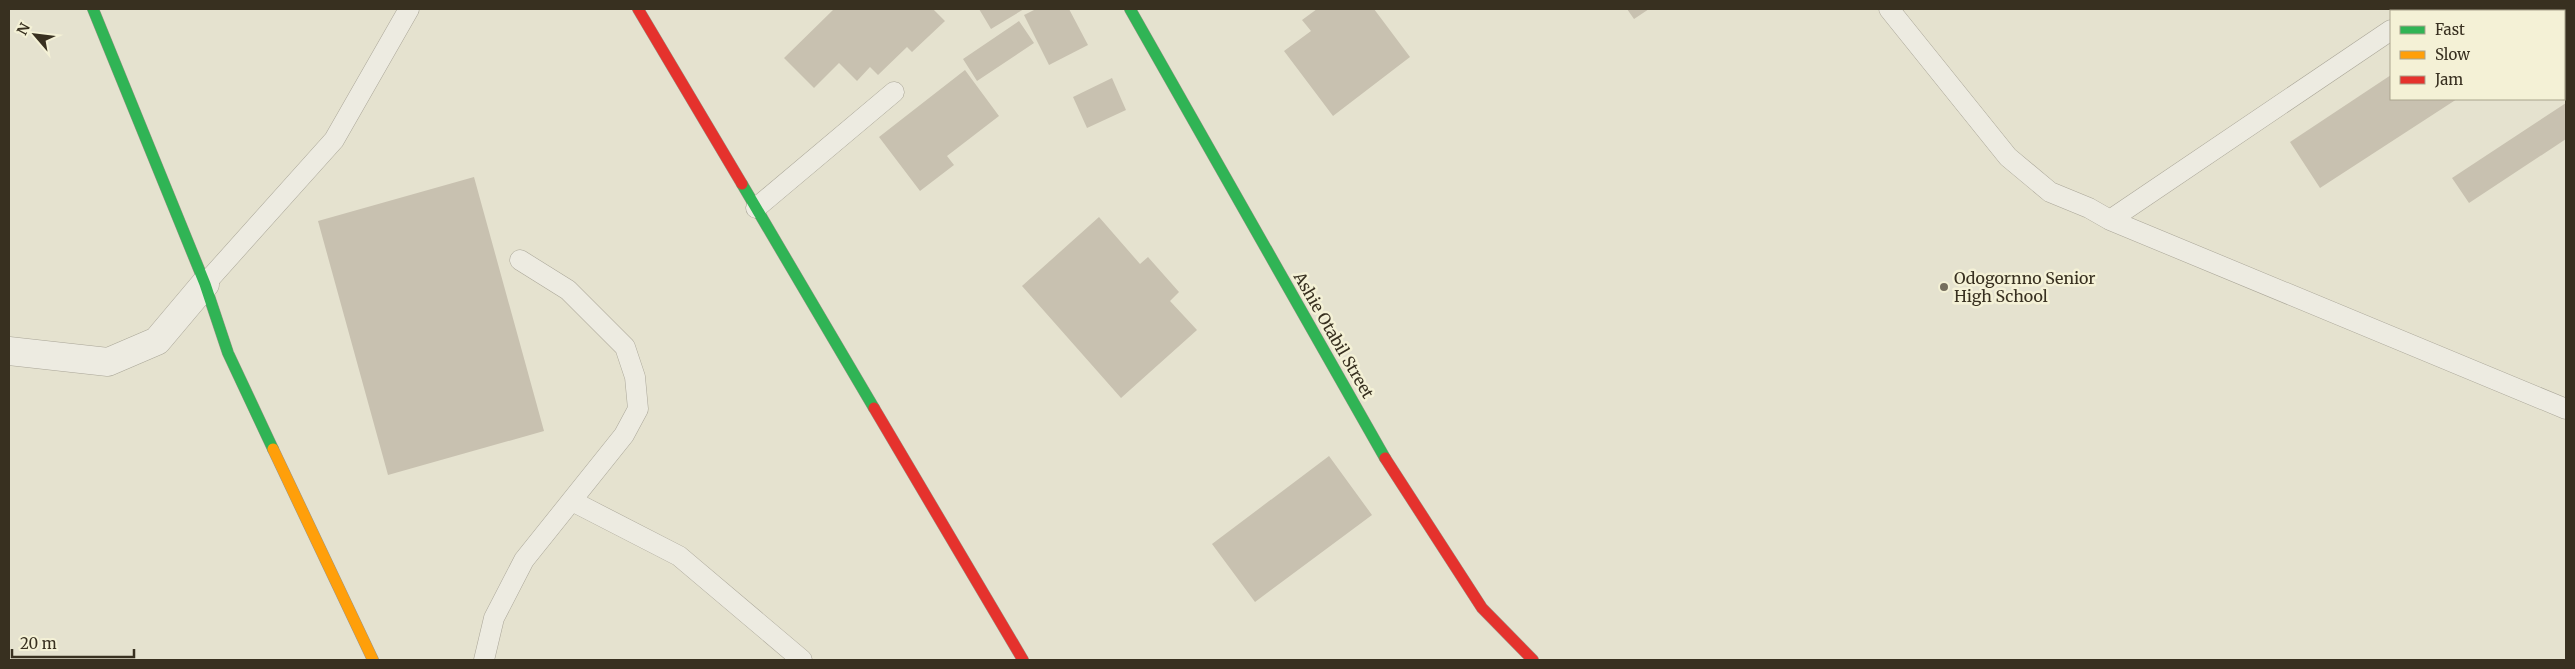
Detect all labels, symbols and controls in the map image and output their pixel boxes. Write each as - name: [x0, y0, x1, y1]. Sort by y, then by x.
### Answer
- north arrow: [10, 10, 60, 60]
- legend: [2390, 10, 2565, 100]
- text: N: [13, 20, 34, 38]
- text: Fast: [2435, 20, 2465, 39]
- text: Slow: [2435, 45, 2470, 64]
- text: Jam: [2434, 70, 2463, 89]
- street label: Ashie Otabil Street: [1289, 267, 1379, 402]
- place label: Odogornno Senior High School: [1954, 268, 2096, 306]
- marker: Odogornno Senior High School: [1938, 281, 1950, 293]
- scale bar: [12, 626, 135, 658]
- text: 20 m: [20, 634, 57, 653]

